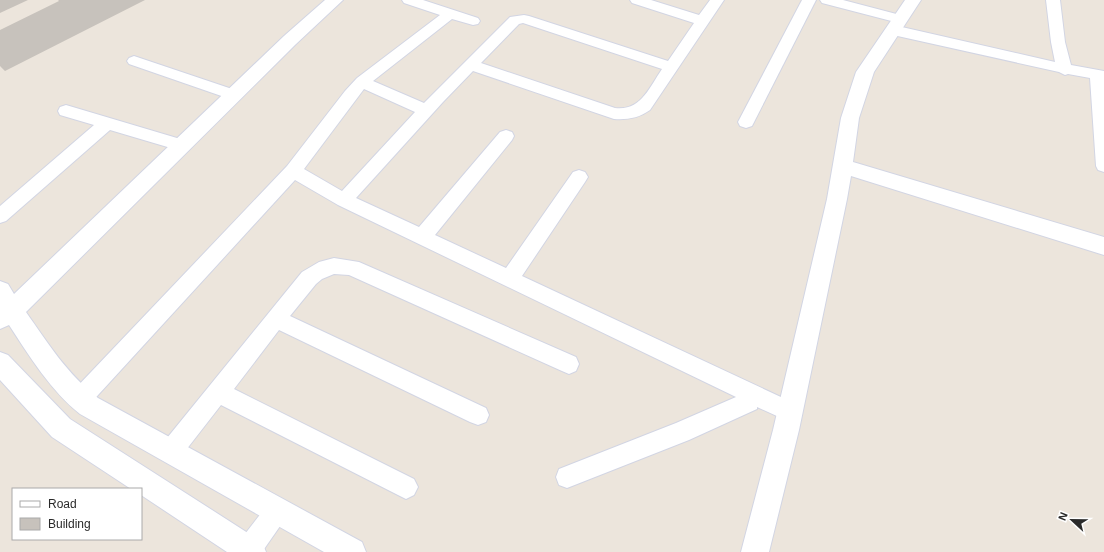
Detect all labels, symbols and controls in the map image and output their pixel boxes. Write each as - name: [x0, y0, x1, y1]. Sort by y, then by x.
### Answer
- legend: [12, 488, 142, 540]
- text: Road: [48, 497, 77, 511]
- north arrow: [1052, 500, 1092, 540]
- text: N: [1056, 510, 1070, 522]
- text: Building: [48, 517, 91, 531]

